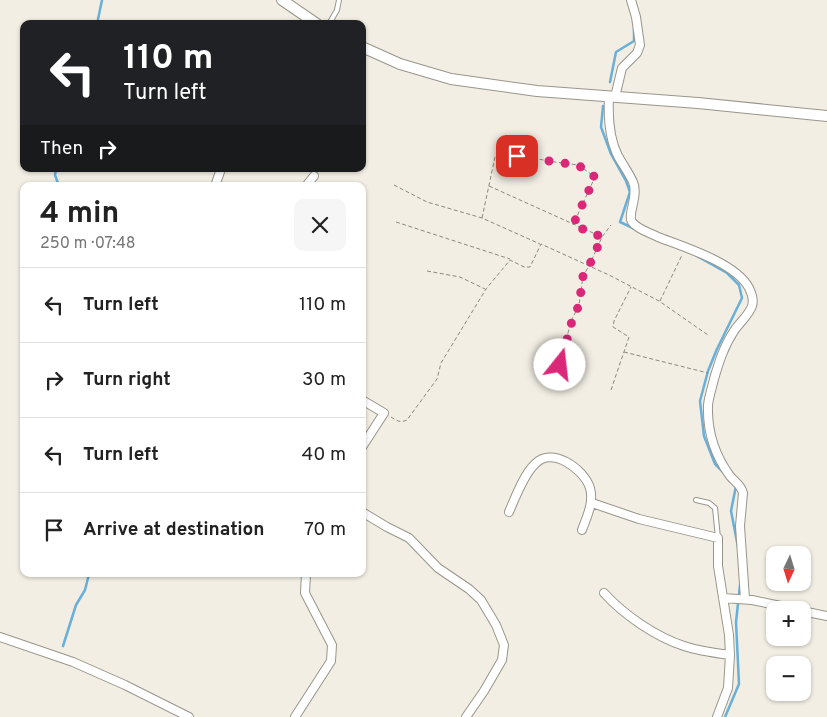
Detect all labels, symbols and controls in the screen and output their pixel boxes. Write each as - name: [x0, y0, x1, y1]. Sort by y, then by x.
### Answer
- text: 110 m: [123, 37, 213, 81]
- icon: left: [40, 40, 105, 105]
- text: Turn left: [123, 80, 206, 107]
- icon: right: [93, 135, 121, 163]
- pin: [496, 135, 538, 177]
- text: Then: [40, 137, 83, 161]
- icon: arrive: [503, 142, 531, 170]
- text: 4 min: [40, 196, 119, 233]
- button: close: [294, 199, 346, 251]
- text: 250 m · 07:48: [40, 234, 136, 254]
- icon: left: [40, 291, 68, 319]
- text: Turn left: [83, 293, 159, 317]
- text: 110 m: [299, 293, 346, 317]
- position arrow: [533, 338, 585, 390]
- icon: right: [40, 366, 68, 394]
- text: Turn right: [83, 368, 171, 392]
- text: 30 m: [302, 368, 346, 392]
- icon: left: [40, 441, 68, 469]
- text: Turn left: [83, 443, 159, 467]
- text: 40 m: [301, 443, 346, 467]
- icon: arrive: [40, 516, 68, 544]
- text: Arrive at destination: [83, 518, 264, 542]
- text: 70 m: [304, 518, 346, 542]
- north arrow: [766, 546, 811, 591]
- map controls: [766, 546, 811, 701]
- button: +: [766, 601, 811, 646]
- button: −: [766, 656, 811, 701]

